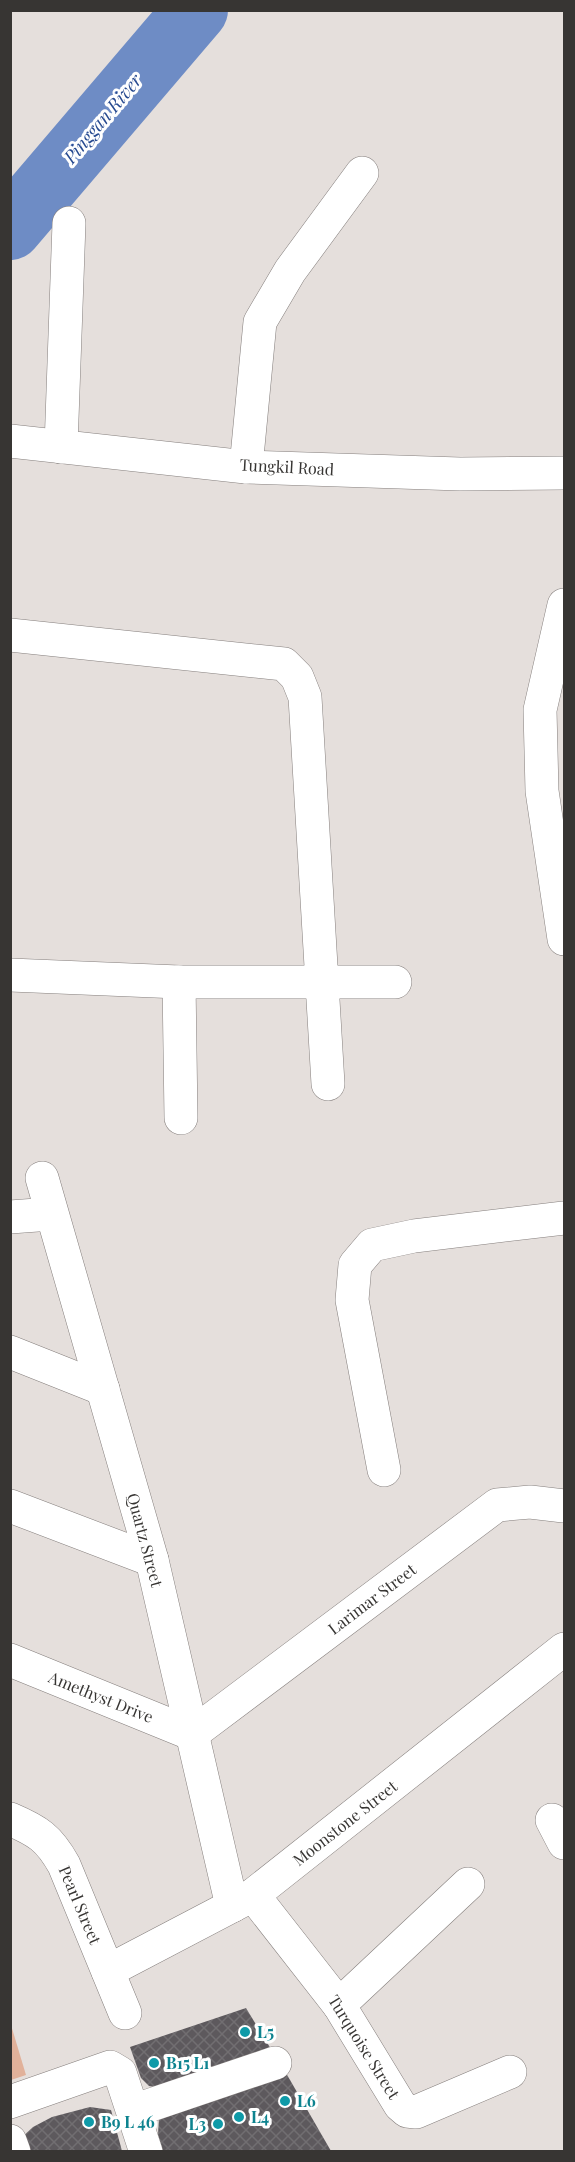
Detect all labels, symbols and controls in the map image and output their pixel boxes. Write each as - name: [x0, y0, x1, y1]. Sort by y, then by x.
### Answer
- water label: Pinggan River: [57, 68, 147, 169]
- street label: Tungkil Road: [239, 454, 335, 479]
- street label: Quartz Street: [123, 1491, 168, 1589]
- street label: Larimar Street: [323, 1558, 420, 1639]
- street label: Amethyst Drive: [45, 1666, 157, 1727]
- street label: Moonstone Street: [288, 1775, 401, 1870]
- street label: Pearl Street: [54, 1862, 107, 1948]
- street label: Turquoise Street: [324, 1991, 405, 2103]
- place label: L5: [257, 2021, 274, 2042]
- marker: L5: [238, 2025, 252, 2039]
- place label: B15 L1: [166, 2052, 209, 2073]
- marker: B15 L1: [147, 2056, 161, 2070]
- place label: L6: [297, 2090, 316, 2111]
- marker: L6: [278, 2094, 292, 2108]
- place label: L4: [251, 2106, 269, 2127]
- marker: L4: [232, 2110, 246, 2124]
- place label: B9 L 46: [101, 2111, 155, 2132]
- place label: L3: [188, 2113, 206, 2134]
- marker: B9 L 46: [82, 2115, 96, 2129]
- marker: L3: [211, 2117, 225, 2131]

